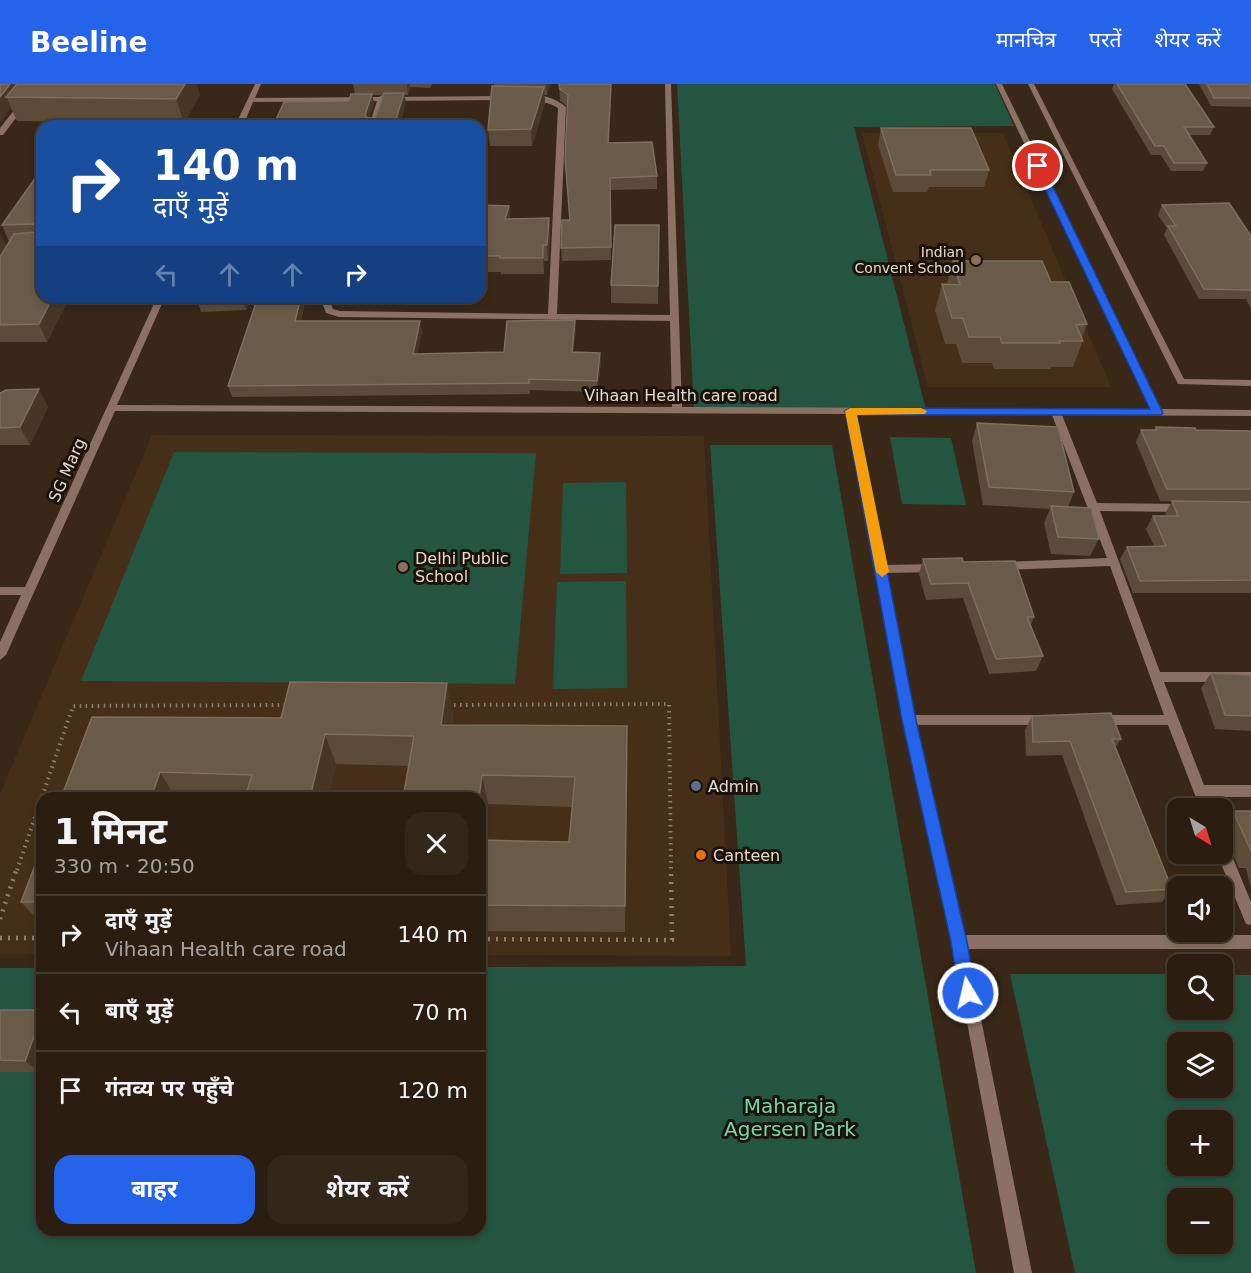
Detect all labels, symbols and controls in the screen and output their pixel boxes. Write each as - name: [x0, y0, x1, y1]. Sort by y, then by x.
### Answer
- text: Beeline: [30, 26, 147, 59]
- text: मानचित्र: [996, 28, 1056, 52]
- text: परतें: [1089, 28, 1122, 52]
- text: शेयर करें: [1155, 28, 1221, 52]
- pin: [1012, 140, 1063, 191]
- text: 140 m: [153, 141, 299, 190]
- icon: right: [54, 144, 132, 222]
- icon: arrive: [1021, 149, 1054, 182]
- text: दाएँ मुड़ें: [153, 191, 228, 222]
- place label: Indian Convent School: [855, 244, 964, 276]
- marker: Indian Convent School: [969, 253, 983, 267]
- icon: left: [150, 258, 183, 291]
- icon: ahead: [213, 258, 246, 291]
- icon: ahead: [276, 258, 309, 291]
- icon: right: [339, 258, 372, 291]
- street label: Vihaan Health care road: [584, 386, 778, 405]
- street label: SG Marg: [45, 435, 89, 505]
- place label: Delhi Public School: [415, 549, 509, 586]
- marker: Delhi Public School: [396, 560, 410, 574]
- place label: Admin: [708, 777, 759, 796]
- marker: Admin: [689, 779, 703, 793]
- north arrow: [1167, 798, 1233, 864]
- map controls: [1167, 798, 1233, 1254]
- text: 1 मिनट: [54, 811, 167, 852]
- button: close: [405, 812, 468, 875]
- place label: Canteen: [713, 846, 780, 865]
- marker: Canteen: [694, 848, 708, 862]
- text: 330 m · 20:50: [54, 854, 195, 878]
- button: sound: [1167, 876, 1233, 942]
- text: दाएँ मुड़ें: [105, 908, 172, 933]
- icon: right: [54, 918, 87, 951]
- text: 140 m: [398, 922, 468, 947]
- text: Vihaan Health care road: [105, 937, 347, 961]
- button: search: [1167, 954, 1233, 1020]
- position arrow: [936, 961, 1000, 1025]
- icon: left: [54, 996, 87, 1029]
- text: बाएँ मुड़ें: [105, 998, 173, 1023]
- text: 70 m: [412, 1000, 468, 1025]
- button: layers: [1167, 1032, 1233, 1098]
- icon: arrive: [54, 1074, 87, 1107]
- text: गंतव्य पर पहुँचे: [105, 1076, 233, 1101]
- text: 120 m: [398, 1078, 468, 1103]
- park label: Maharaja Agersen Park: [724, 1094, 856, 1141]
- button: +: [1167, 1110, 1233, 1176]
- button: बाहर: [54, 1155, 255, 1224]
- button: शेयर करें: [267, 1155, 468, 1224]
- button: −: [1167, 1188, 1233, 1254]

